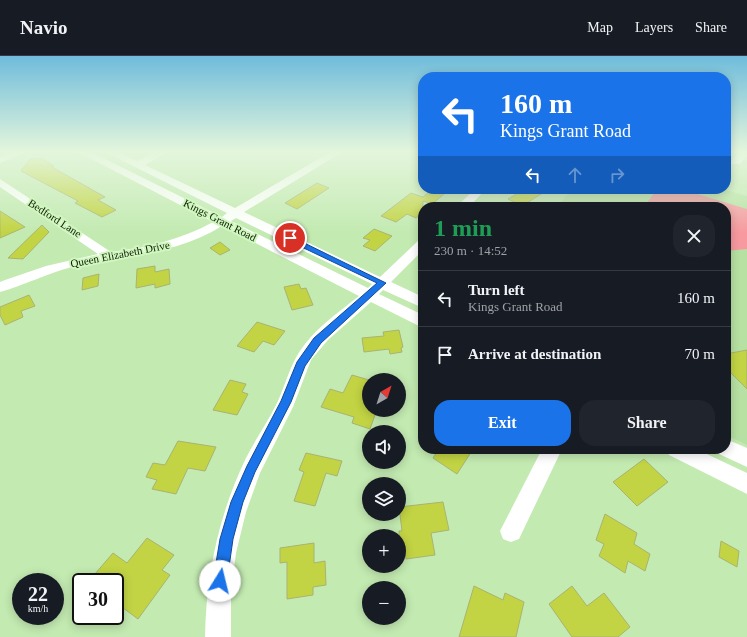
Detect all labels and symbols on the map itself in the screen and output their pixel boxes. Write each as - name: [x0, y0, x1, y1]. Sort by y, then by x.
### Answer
- street label: Bedford Lane: [26, 196, 84, 240]
- street label: Kings Grant Road: [182, 196, 259, 244]
- pin: [273, 221, 307, 255]
- street label: Queen Elizabeth Drive: [69, 238, 171, 270]
- north arrow: [362, 373, 406, 417]
- position arrow: [199, 560, 241, 602]
- speed limit sign: 30: [72, 573, 124, 625]

